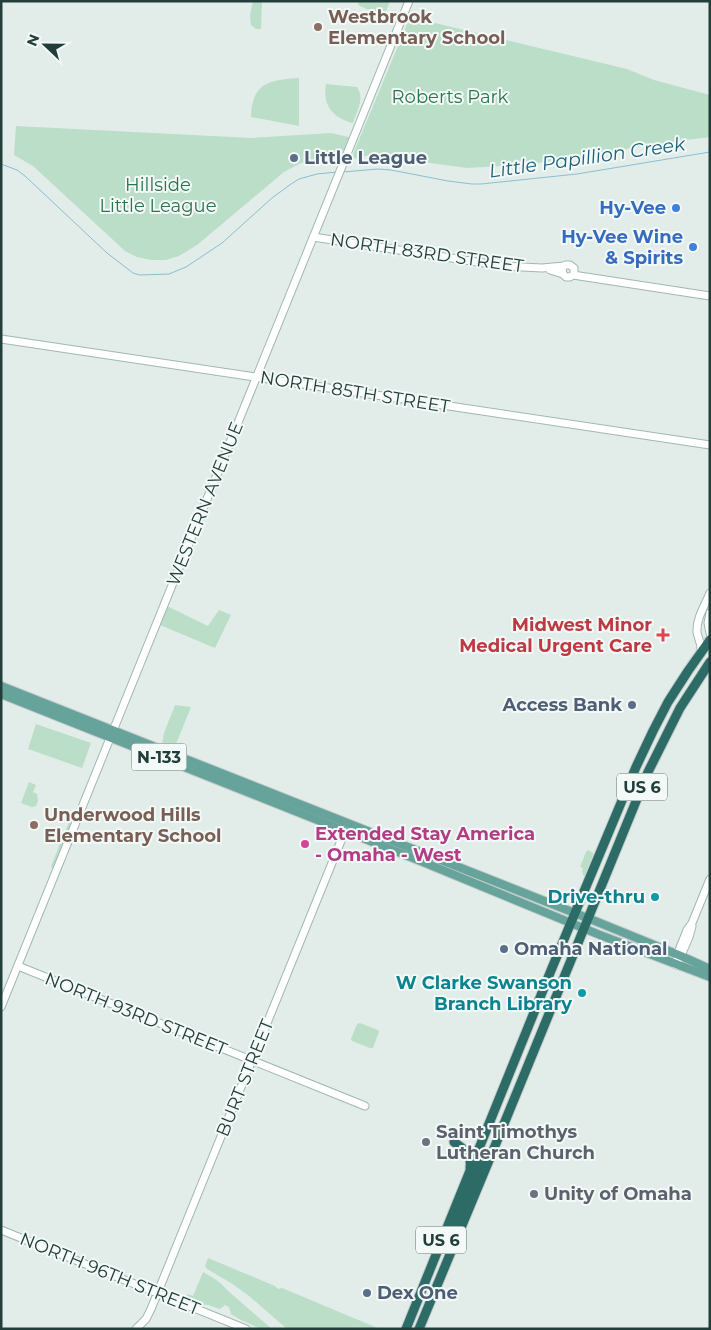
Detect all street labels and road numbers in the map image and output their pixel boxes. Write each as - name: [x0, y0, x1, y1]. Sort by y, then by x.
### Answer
- street label: NORTH 83RD STREET: [329, 229, 526, 278]
- street label: NORTH 85TH STREET: [258, 366, 452, 418]
- street label: WESTERN AVENUE: [162, 419, 248, 589]
- road number: N-133: [132, 744, 186, 770]
- road number: US 6: [617, 774, 667, 800]
- street label: NORTH 93RD STREET: [42, 967, 231, 1061]
- street label: BURT STREET: [212, 1016, 279, 1140]
- road number: US 6: [416, 1226, 466, 1254]
- street label: NORTH 96TH STREET: [17, 1228, 204, 1320]

